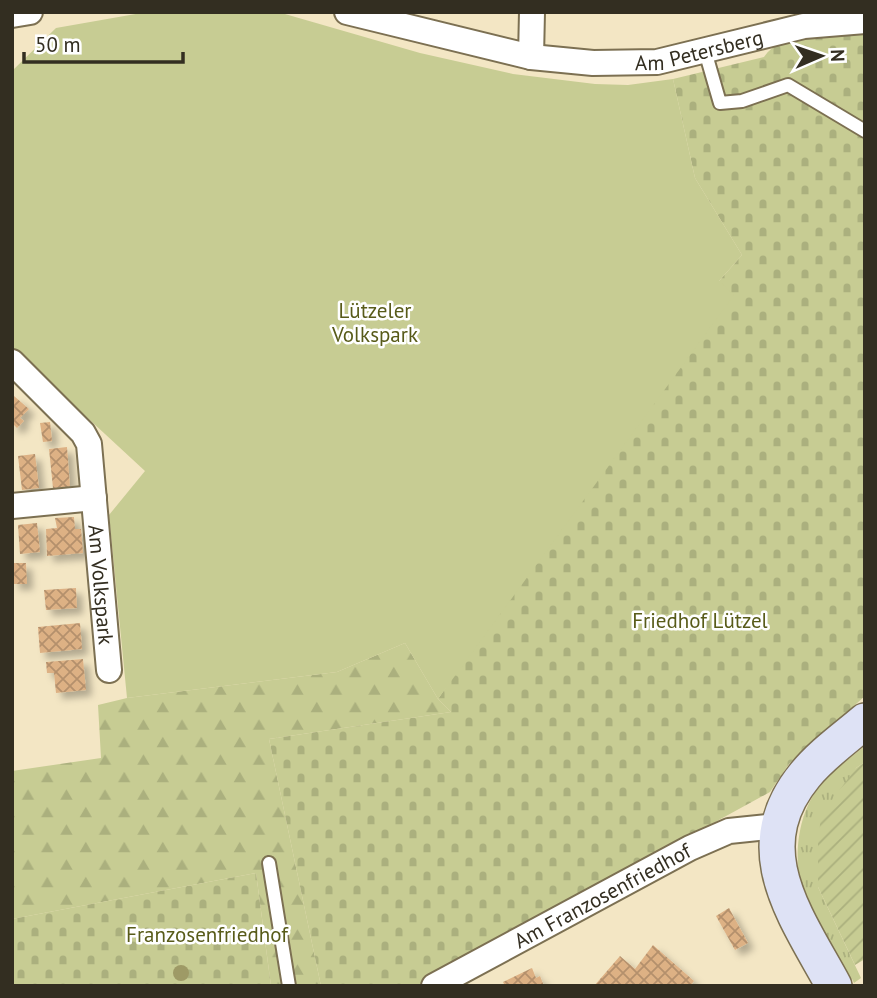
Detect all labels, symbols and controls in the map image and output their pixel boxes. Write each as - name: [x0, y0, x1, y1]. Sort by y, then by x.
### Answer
- scale bar: [24, 21, 184, 65]
- north arrow: [786, 21, 856, 91]
- street label: Am Petersberg: [635, 23, 766, 76]
- text: 50 m: [35, 31, 81, 58]
- text: N: [826, 49, 850, 62]
- park label: Lützeler Volkspark: [331, 297, 418, 348]
- street label: Am Volkspark: [83, 523, 120, 646]
- park label: Friedhof Lützel: [632, 607, 768, 634]
- street label: Am Franzosenfriedhof: [509, 836, 696, 954]
- park label: Franzosenfriedhof: [126, 921, 289, 948]

